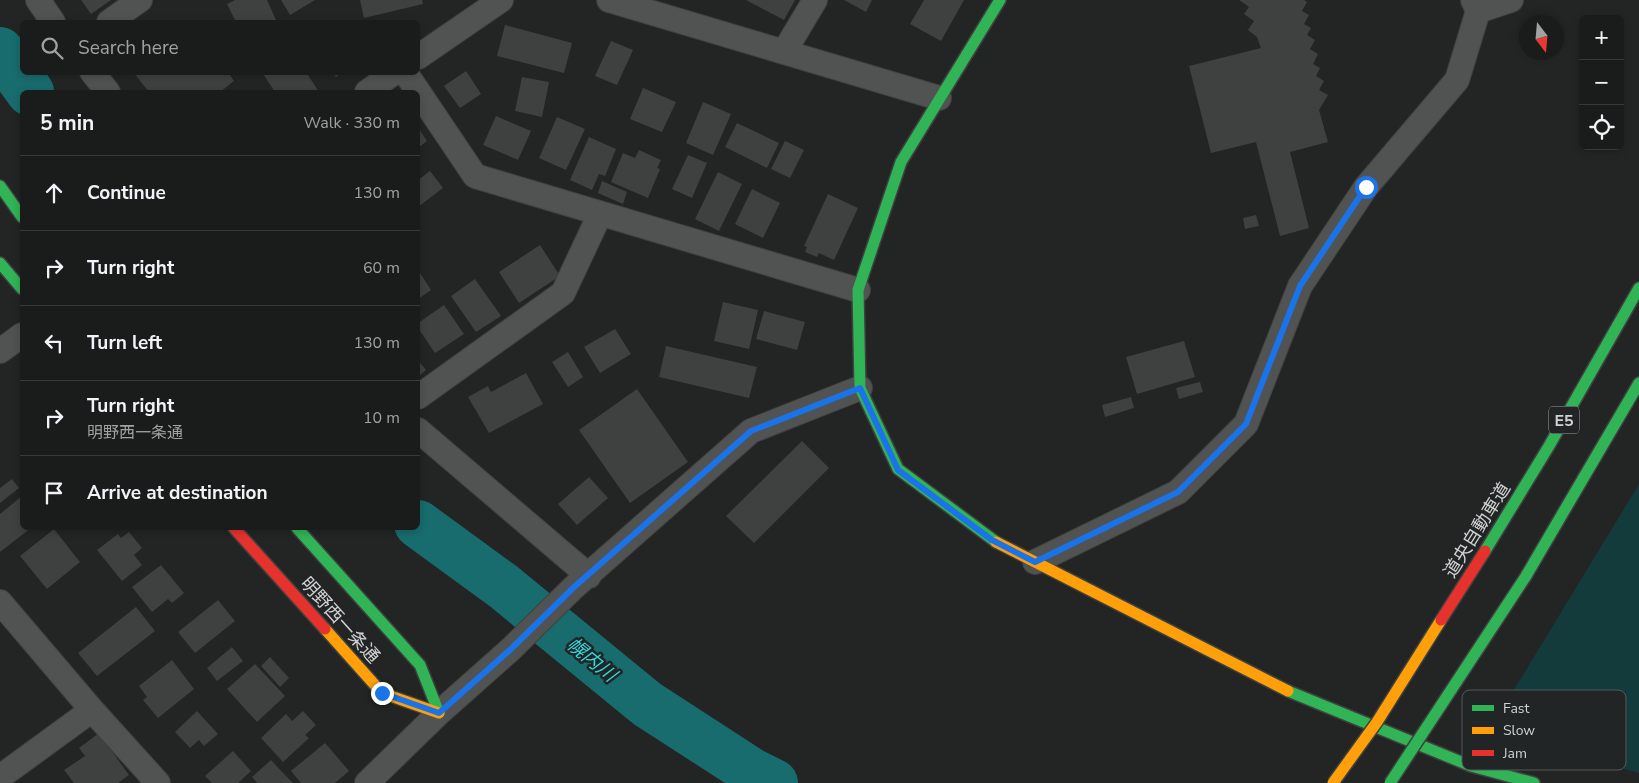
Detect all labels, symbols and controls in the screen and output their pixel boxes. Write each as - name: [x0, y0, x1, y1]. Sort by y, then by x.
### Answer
- north arrow: [1519, 15, 1564, 60]
- map controls: [1579, 15, 1624, 150]
- button: +: [1579, 15, 1624, 60]
- search box: [20, 20, 420, 75]
- icon: search: [38, 34, 66, 62]
- text: Search here: [78, 35, 179, 61]
- button: −: [1579, 60, 1624, 105]
- button: locate: [1579, 105, 1624, 150]
- text: 5 min: [40, 109, 94, 137]
- text: Walk · 330 m: [304, 112, 400, 134]
- route start: [1355, 176, 1378, 199]
- icon: ahead: [40, 179, 68, 207]
- text: Continue: [87, 180, 166, 206]
- text: 130 m: [353, 182, 400, 204]
- icon: right: [40, 254, 68, 282]
- text: Turn right: [87, 255, 174, 281]
- text: 60 m: [363, 257, 400, 279]
- icon: left: [40, 329, 68, 357]
- text: Turn left: [87, 330, 162, 356]
- text: 130 m: [353, 332, 400, 354]
- text: Turn right: [87, 393, 174, 419]
- icon: right: [40, 404, 68, 432]
- road number: E5: [1549, 406, 1579, 434]
- text: 10 m: [363, 407, 400, 429]
- text: 明野西一条通: [87, 422, 183, 444]
- street label: 道央自動車道: [1438, 478, 1516, 582]
- icon: arrive: [40, 479, 68, 507]
- text: Arrive at destination: [87, 480, 268, 506]
- street label: 明野西一条通: [295, 572, 385, 668]
- water label: 幌内川: [561, 632, 623, 689]
- route end: [371, 682, 394, 705]
- legend: [1462, 690, 1626, 770]
- text: Fast: [1503, 699, 1529, 718]
- text: Slow: [1503, 721, 1535, 740]
- text: Jam: [1502, 744, 1527, 763]

